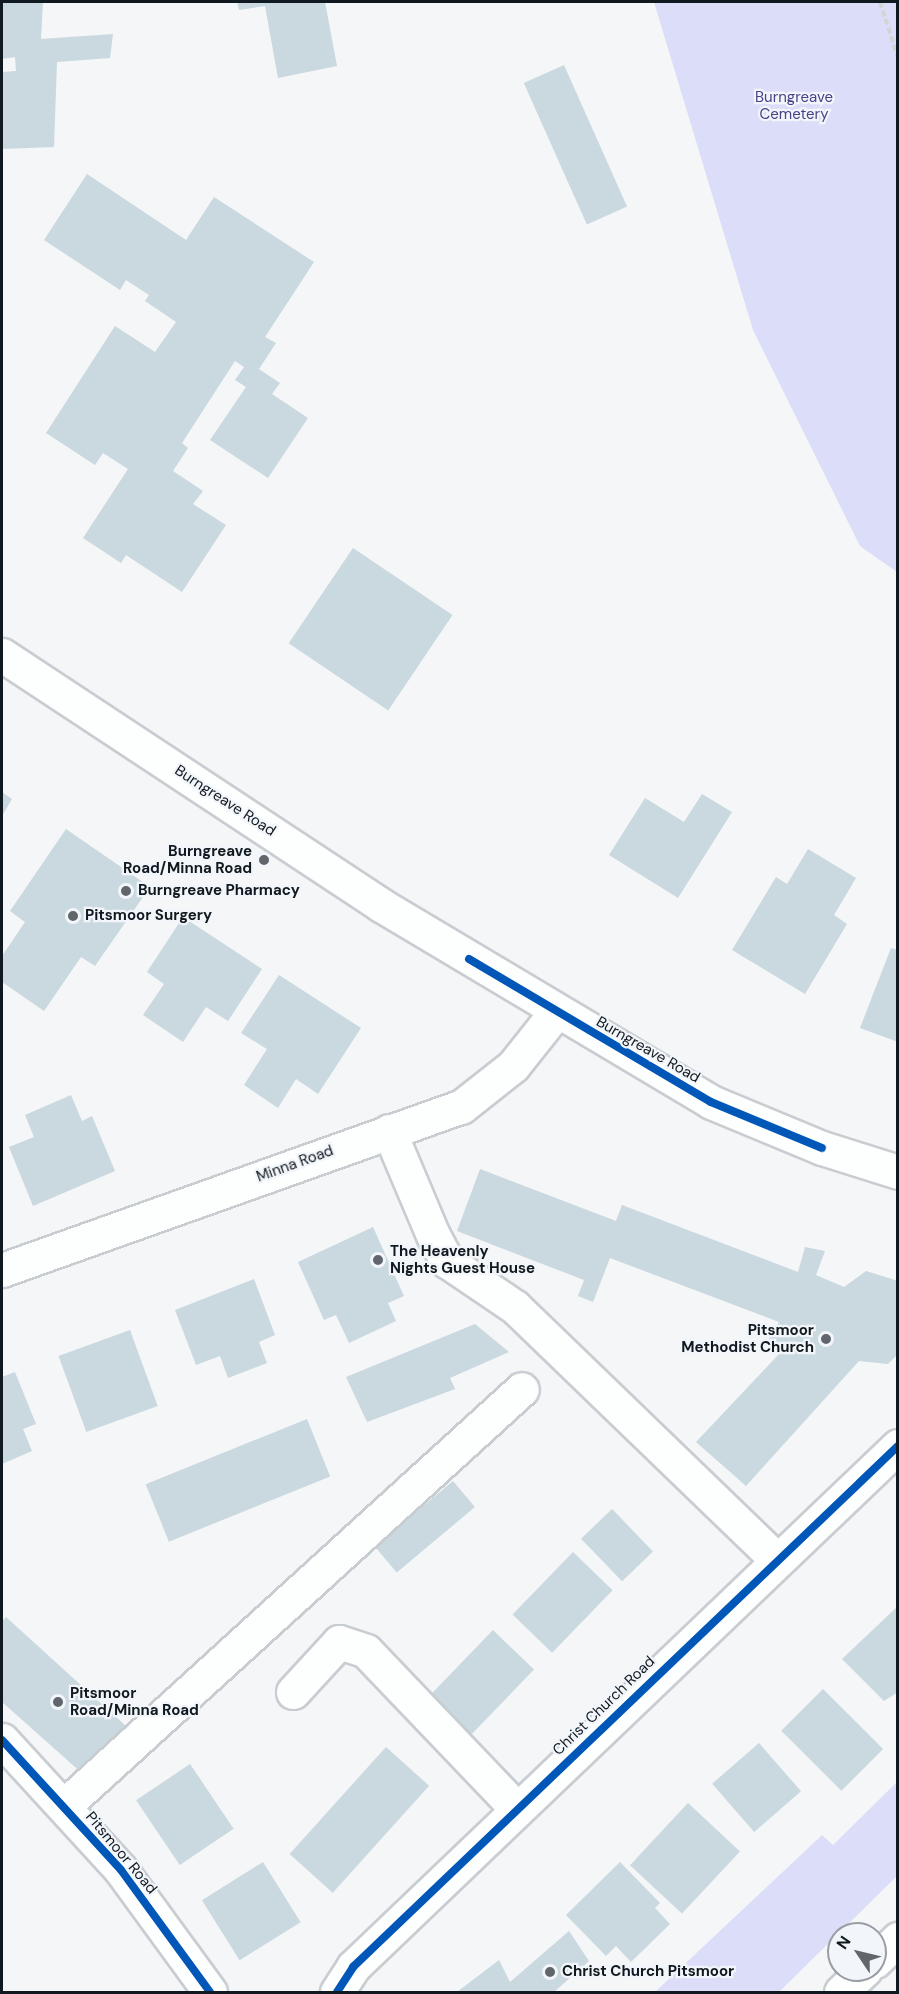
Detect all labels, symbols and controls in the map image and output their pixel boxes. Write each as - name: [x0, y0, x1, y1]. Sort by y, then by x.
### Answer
- park label: Burngreave Cemetery: [755, 88, 833, 123]
- street label: Burngreave Road: [171, 762, 279, 840]
- place label: Burngreave Road/Minna Road: [123, 842, 252, 877]
- marker: Burngreave Road/Minna Road: [257, 853, 271, 867]
- place label: Burngreave Pharmacy: [138, 882, 300, 900]
- marker: Burngreave Pharmacy: [119, 884, 133, 898]
- place label: Pitsmoor Surgery: [85, 907, 212, 925]
- marker: Pitsmoor Surgery: [66, 909, 80, 923]
- street label: Burngreave Road: [593, 1013, 703, 1087]
- street label: Minna Road: [254, 1142, 336, 1186]
- place label: The Heavenly Nights Guest House: [390, 1242, 535, 1277]
- marker: The Heavenly Nights Guest House: [371, 1253, 385, 1267]
- place label: Pitsmoor Methodist Church: [681, 1321, 814, 1356]
- marker: Pitsmoor Methodist Church: [819, 1332, 833, 1346]
- street label: Christ Church Road: [549, 1653, 659, 1759]
- place label: Pitsmoor Road/Minna Road: [70, 1684, 199, 1719]
- marker: Pitsmoor Road/Minna Road: [51, 1695, 65, 1709]
- street label: Pitsmoor Road: [82, 1808, 160, 1898]
- north arrow: [827, 1922, 887, 1982]
- text: N: [832, 1932, 855, 1953]
- place label: Christ Church Pitsmoor: [562, 1963, 734, 1981]
- marker: Christ Church Pitsmoor: [543, 1965, 557, 1979]

